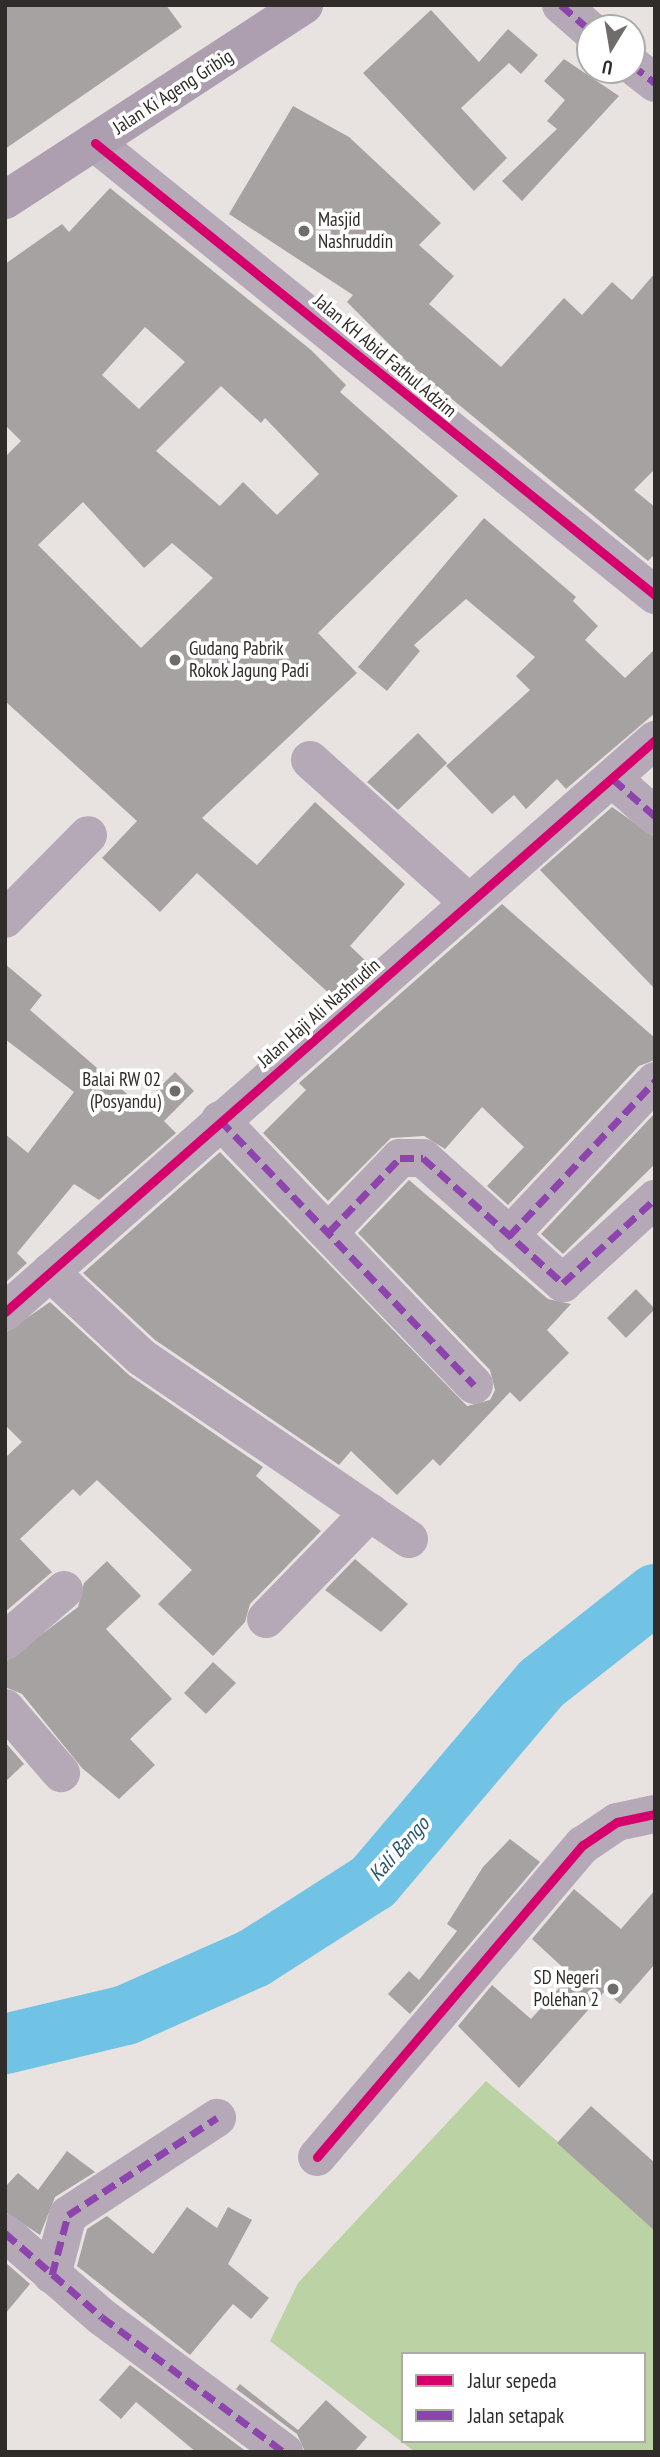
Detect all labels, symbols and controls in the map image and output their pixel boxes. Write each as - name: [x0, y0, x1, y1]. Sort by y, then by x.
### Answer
- north arrow: [576, 14, 646, 84]
- street label: Jalan Ki Ageng Gribig: [109, 45, 237, 139]
- text: U: [600, 55, 614, 80]
- place label: Masjid Nashruddin: [318, 209, 393, 253]
- marker: Masjid Nashruddin: [296, 223, 312, 239]
- street label: Jalan KH Abid Fathul Adzim: [309, 289, 461, 423]
- place label: Gudang Pabrik Rokok Jagung Padi: [189, 638, 310, 682]
- marker: Gudang Pabrik Rokok Jagung Padi: [167, 652, 183, 668]
- street label: Jalan Haji Ali Nashrudin: [253, 954, 385, 1072]
- place label: Balai RW 02 (Posyandu): [82, 1069, 161, 1113]
- marker: Balai RW 02 (Posyandu): [167, 1083, 183, 1099]
- water label: Kali Bango: [364, 1812, 434, 1886]
- place label: SD Negeri Polehan 2: [534, 1967, 599, 2011]
- marker: SD Negeri Polehan 2: [605, 1981, 621, 1997]
- legend: [401, 2352, 646, 2443]
- text: Jalur sepeda: [468, 2367, 557, 2394]
- text: Jalan setapak: [468, 2402, 564, 2429]

